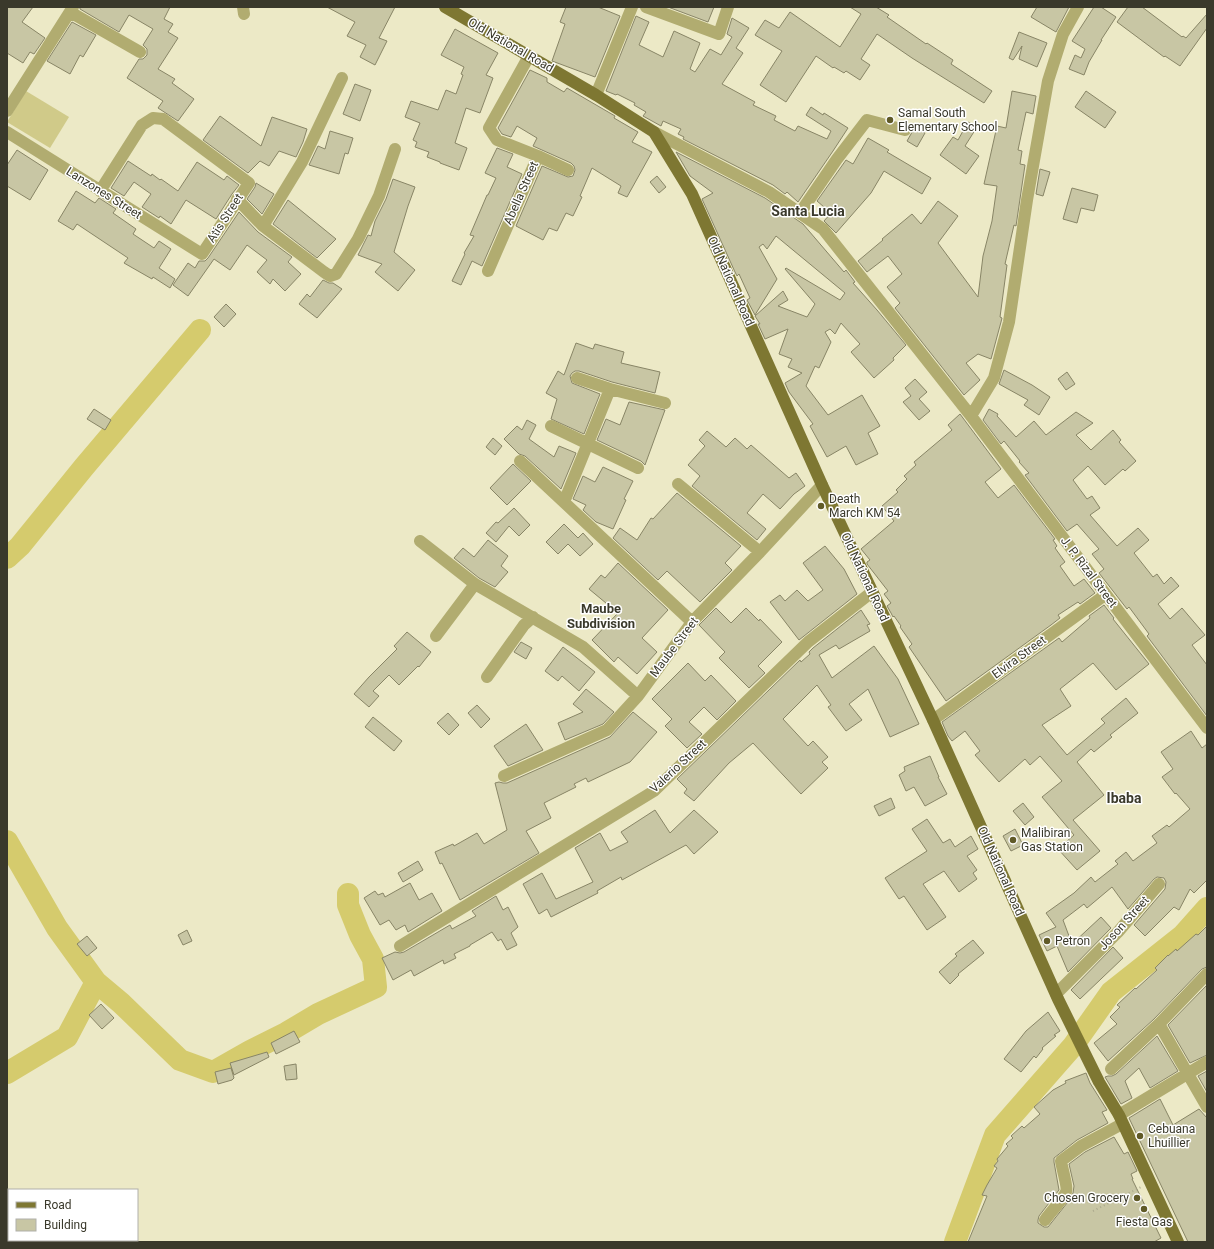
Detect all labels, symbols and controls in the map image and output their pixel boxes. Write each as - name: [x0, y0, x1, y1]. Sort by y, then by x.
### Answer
- street label: Old National Road: [466, 15, 556, 75]
- place label: Samal South Elementary School: [898, 106, 998, 134]
- marker: Samal South Elementary School: [885, 115, 895, 125]
- street label: Abella Street: [501, 159, 541, 227]
- street label: Lanzones Street: [64, 164, 144, 222]
- street label: Atis Street: [204, 191, 246, 245]
- district label: Santa Lucia: [771, 203, 845, 219]
- street label: Old National Road: [705, 234, 757, 328]
- place label: Death March KM 54: [829, 492, 901, 520]
- marker: Death March KM 54: [816, 501, 826, 511]
- street label: Old National Road: [838, 530, 892, 624]
- street label: J. P. Rizal Street: [1058, 534, 1120, 610]
- district label: Maube Subdivision: [567, 601, 635, 631]
- street label: Maube Street: [647, 614, 701, 680]
- street label: Elvira Street: [989, 633, 1049, 681]
- street label: Valerio Street: [647, 736, 709, 796]
- district label: Ibaba: [1107, 790, 1142, 806]
- street label: Old National Road: [975, 824, 1027, 918]
- place label: Malibiran Gas Station: [1021, 826, 1083, 854]
- marker: Malibiran Gas Station: [1008, 835, 1018, 845]
- street label: Joson Street: [1096, 893, 1152, 953]
- place label: Petron: [1055, 934, 1090, 948]
- marker: Petron: [1042, 936, 1052, 946]
- place label: Cebuana Lhuillier: [1148, 1122, 1195, 1150]
- marker: Cebuana Lhuillier: [1135, 1131, 1145, 1141]
- legend: [8, 1189, 138, 1241]
- place label: Chosen Grocery: [1044, 1191, 1129, 1205]
- marker: Chosen Grocery: [1132, 1193, 1142, 1203]
- text: Road: [44, 1198, 72, 1212]
- marker: Fiesta Gas: [1139, 1204, 1149, 1214]
- place label: Fiesta Gas: [1116, 1215, 1172, 1229]
- text: Building: [44, 1218, 87, 1232]

